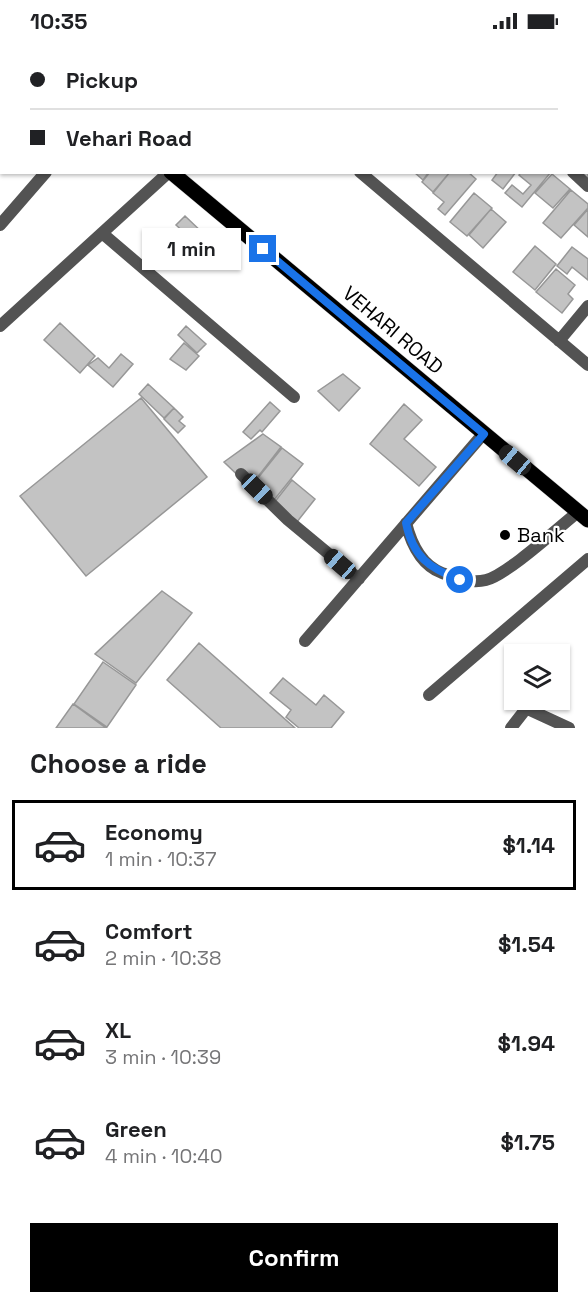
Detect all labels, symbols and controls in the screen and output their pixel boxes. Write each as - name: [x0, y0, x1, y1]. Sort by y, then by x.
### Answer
- text: 10:35: [30, 7, 87, 35]
- text: Pickup: [66, 66, 138, 94]
- text: Vehari Road: [66, 124, 192, 152]
- callout: 1 min: [143, 228, 242, 270]
- route end: [249, 235, 276, 262]
- text: 1 min: [167, 236, 216, 262]
- street label: VEHARI ROAD: [337, 280, 449, 380]
- car: [495, 442, 535, 478]
- car: [238, 470, 276, 508]
- place label: Bank: [517, 522, 565, 548]
- marker: Bank: [498, 528, 512, 542]
- car: [321, 545, 359, 583]
- route start: [446, 566, 473, 593]
- map controls: [504, 644, 570, 710]
- button: layers: [504, 644, 570, 710]
- text: Choose a ride: [30, 746, 207, 781]
- icon: car: [33, 818, 87, 872]
- text: Economy: [105, 818, 203, 846]
- text: $1.14: [502, 831, 555, 859]
- text: 1 min · 10:37: [105, 846, 216, 872]
- icon: car: [33, 917, 87, 971]
- text: Comfort: [105, 917, 193, 945]
- text: $1.54: [498, 930, 555, 958]
- text: 2 min · 10:38: [105, 945, 221, 971]
- icon: car: [33, 1016, 87, 1070]
- text: XL: [105, 1016, 131, 1044]
- text: $1.94: [498, 1029, 555, 1057]
- text: 3 min · 10:39: [105, 1044, 221, 1070]
- icon: car: [33, 1115, 87, 1169]
- text: Green: [105, 1115, 167, 1143]
- text: $1.75: [501, 1128, 555, 1156]
- text: 4 min · 10:40: [105, 1143, 223, 1169]
- button: Confirm: [30, 1223, 558, 1292]

